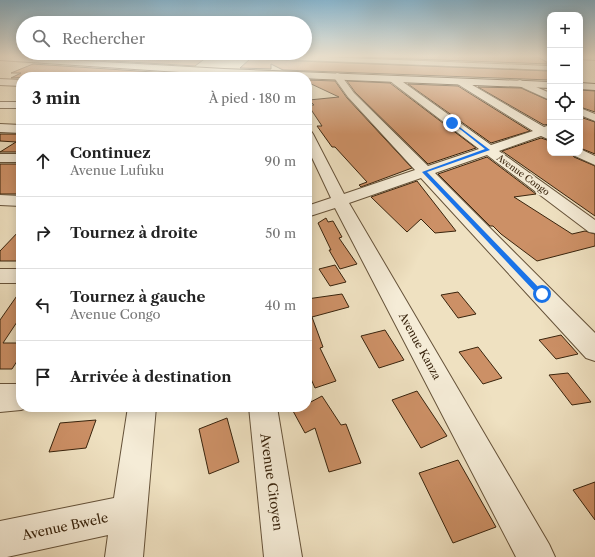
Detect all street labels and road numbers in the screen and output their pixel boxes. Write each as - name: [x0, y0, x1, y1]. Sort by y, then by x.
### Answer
- street label: Avenue Congo: [494, 151, 552, 198]
- street label: Avenue Kanza: [395, 309, 444, 382]
- street label: Avenue Citoyen: [257, 431, 287, 532]
- street label: Avenue Bwele: [20, 509, 109, 543]

